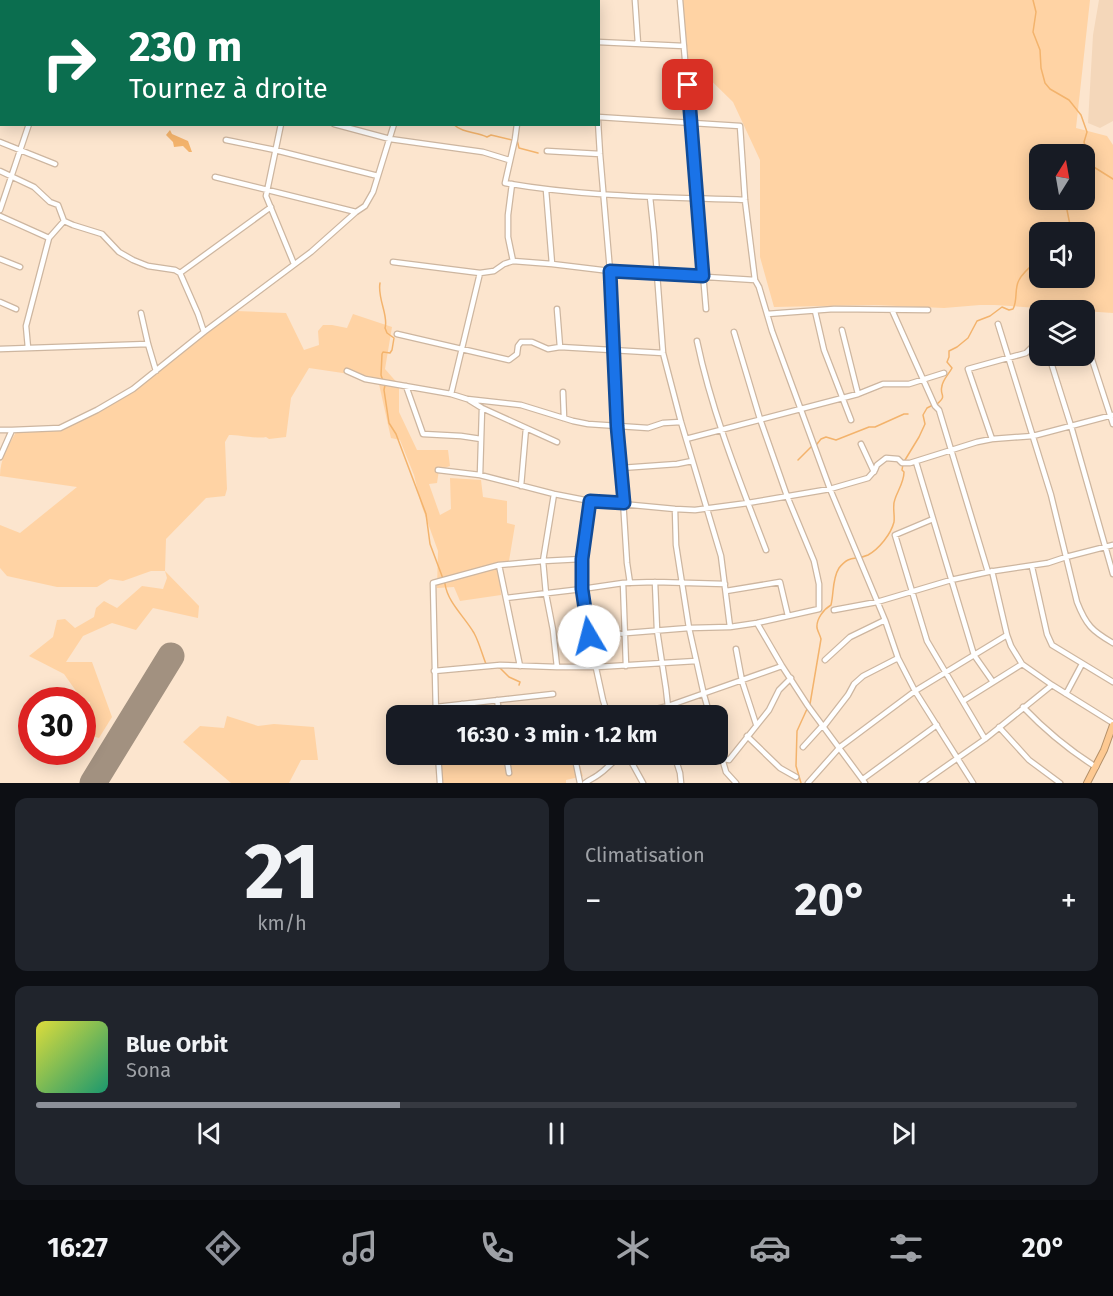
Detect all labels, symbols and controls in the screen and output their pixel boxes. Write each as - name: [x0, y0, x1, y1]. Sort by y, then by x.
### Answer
- text: 230 m: [129, 22, 242, 72]
- icon: right: [30, 24, 108, 102]
- pin: [662, 59, 713, 110]
- icon: arrive: [671, 68, 704, 101]
- text: Tournez à droite: [129, 73, 328, 105]
- north arrow: [1029, 144, 1095, 210]
- map controls: [1029, 144, 1095, 366]
- button: sound: [1029, 222, 1095, 288]
- button: layers: [1029, 300, 1095, 366]
- position arrow: [557, 604, 621, 668]
- speed limit sign: 30: [18, 687, 96, 765]
- text: 16:30 · 3 min · 1.2 km: [457, 721, 657, 748]
- text: 21: [245, 825, 319, 919]
- text: Climatisation: [585, 843, 705, 867]
- text: 20°: [794, 873, 868, 927]
- text: −: [585, 881, 602, 921]
- text: +: [1061, 881, 1077, 921]
- text: km/h: [257, 911, 307, 935]
- text: Blue Orbit: [126, 1031, 228, 1058]
- text: Sona: [126, 1058, 171, 1082]
- icon: previous: [193, 1117, 226, 1150]
- icon: pause: [540, 1117, 573, 1150]
- icon: next: [887, 1117, 920, 1150]
- icon: directions: [202, 1227, 244, 1269]
- icon: music: [339, 1227, 381, 1269]
- icon: phone: [476, 1227, 518, 1269]
- icon: climate: [612, 1227, 654, 1269]
- icon: car: [749, 1227, 791, 1269]
- icon: filters: [885, 1227, 927, 1269]
- text: 16:27: [47, 1232, 108, 1264]
- text: 20°: [1022, 1232, 1066, 1264]

